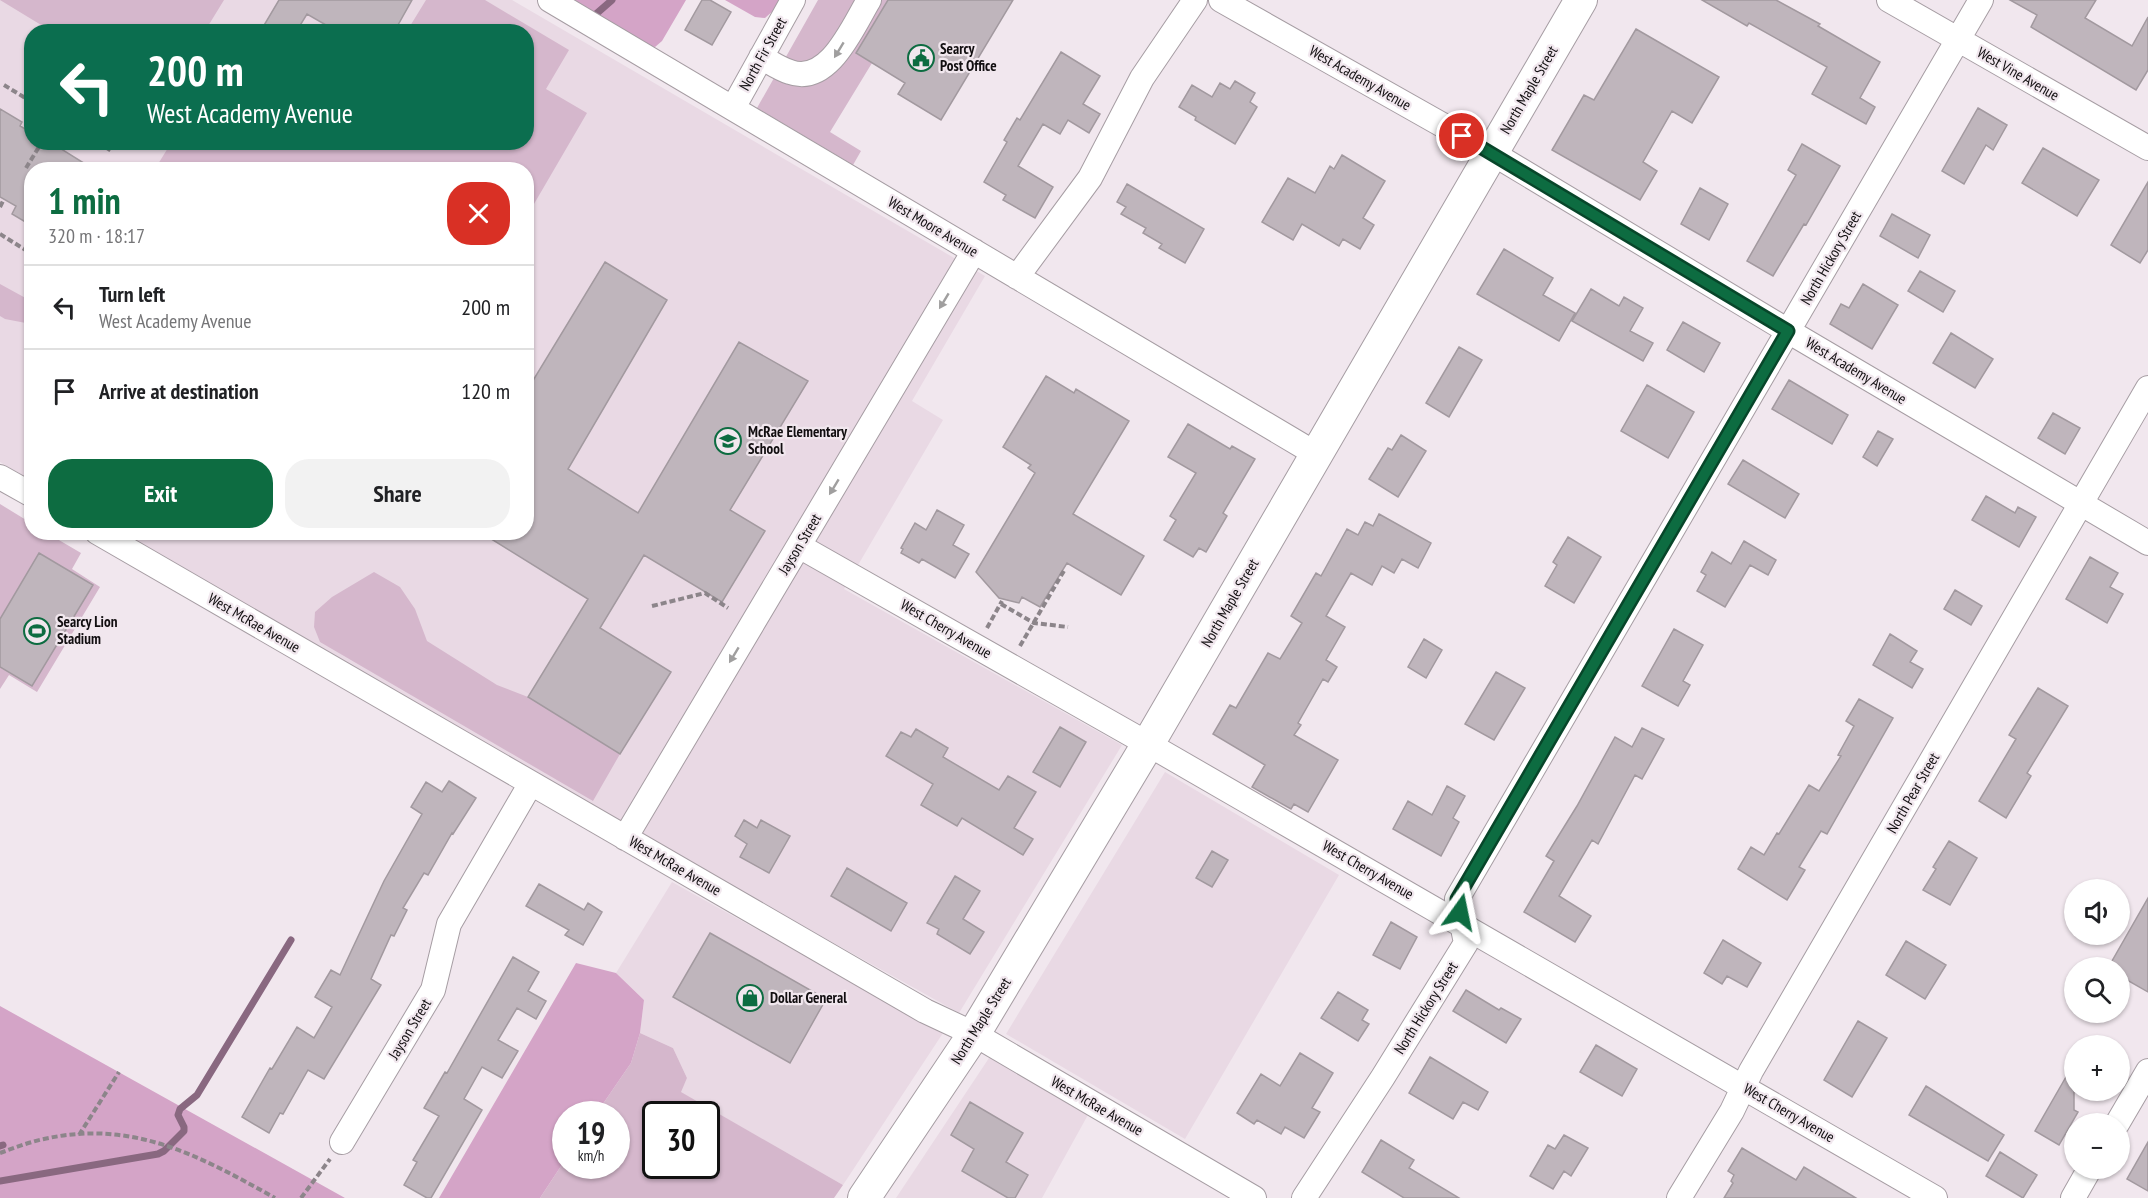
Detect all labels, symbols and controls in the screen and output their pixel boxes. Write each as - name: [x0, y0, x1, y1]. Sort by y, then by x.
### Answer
- street label: North Fir Street: [735, 14, 790, 94]
- place label: Searcy Post Office: [940, 39, 997, 75]
- street label: West Academy Avenue: [1306, 41, 1415, 114]
- one-way arrow: [834, 42, 844, 59]
- street label: North Maple Street: [1496, 42, 1562, 137]
- street label: West Vine Avenue: [1974, 42, 2063, 105]
- text: 200 m: [147, 43, 244, 98]
- public building icon: Searcy Post Office: [906, 43, 936, 73]
- icon: left: [48, 48, 126, 126]
- text: West Academy Avenue: [147, 96, 353, 130]
- pin: [1436, 110, 1487, 161]
- icon: arrive: [1445, 119, 1478, 152]
- text: 1 min: [48, 177, 121, 224]
- button: close: [447, 182, 510, 245]
- street label: West Moore Avenue: [885, 192, 982, 261]
- street label: North Hickory Street: [1796, 207, 1865, 308]
- text: 320 m · 18:17: [48, 223, 145, 249]
- text: Turn left: [99, 280, 165, 308]
- icon: left: [48, 291, 81, 324]
- text: 200 m: [461, 293, 510, 321]
- one-way arrow: [939, 293, 950, 309]
- text: West Academy Avenue: [99, 308, 251, 334]
- street label: West Academy Avenue: [1802, 333, 1910, 408]
- icon: arrive: [48, 375, 81, 408]
- text: Arrive at destination: [99, 377, 259, 405]
- text: 120 m: [461, 377, 510, 405]
- place label: McRae Elementary School: [748, 422, 848, 458]
- school or university icon: McRae Elementary School: [713, 426, 743, 456]
- button: Exit: [48, 459, 273, 528]
- button: Share: [285, 459, 510, 528]
- one-way arrow: [828, 479, 839, 495]
- street label: Jayson Street: [773, 510, 825, 578]
- street label: North Maple Street: [1197, 555, 1263, 650]
- street label: West McRae Avenue: [205, 589, 304, 657]
- street label: West Cherry Avenue: [897, 595, 995, 662]
- place label: Searcy Lion Stadium: [57, 612, 118, 648]
- sports icon: Searcy Lion Stadium: [22, 616, 52, 646]
- one-way arrow: [729, 647, 739, 664]
- street label: North Pear Street: [1882, 749, 1943, 836]
- street label: West McRae Avenue: [626, 832, 725, 900]
- street label: West Cherry Avenue: [1319, 836, 1417, 903]
- map controls: [2064, 879, 2130, 1179]
- button: sound: [2064, 879, 2130, 945]
- position arrow: [1428, 880, 1492, 944]
- button: search: [2064, 957, 2130, 1023]
- street label: North Hickory Street: [1390, 958, 1462, 1057]
- street label: North Maple Street: [946, 974, 1015, 1068]
- shop icon: Dollar General: [735, 983, 765, 1013]
- place label: Dollar General: [770, 988, 847, 1007]
- street label: Jayson Street: [383, 995, 435, 1063]
- button: +: [2064, 1035, 2130, 1101]
- street label: West McRae Avenue: [1048, 1072, 1147, 1140]
- street label: West Cherry Avenue: [1740, 1079, 1838, 1146]
- speed limit sign: 30: [642, 1101, 720, 1179]
- text: 19: [577, 1113, 605, 1152]
- button: −: [2064, 1113, 2130, 1179]
- text: km/h: [578, 1146, 604, 1165]

